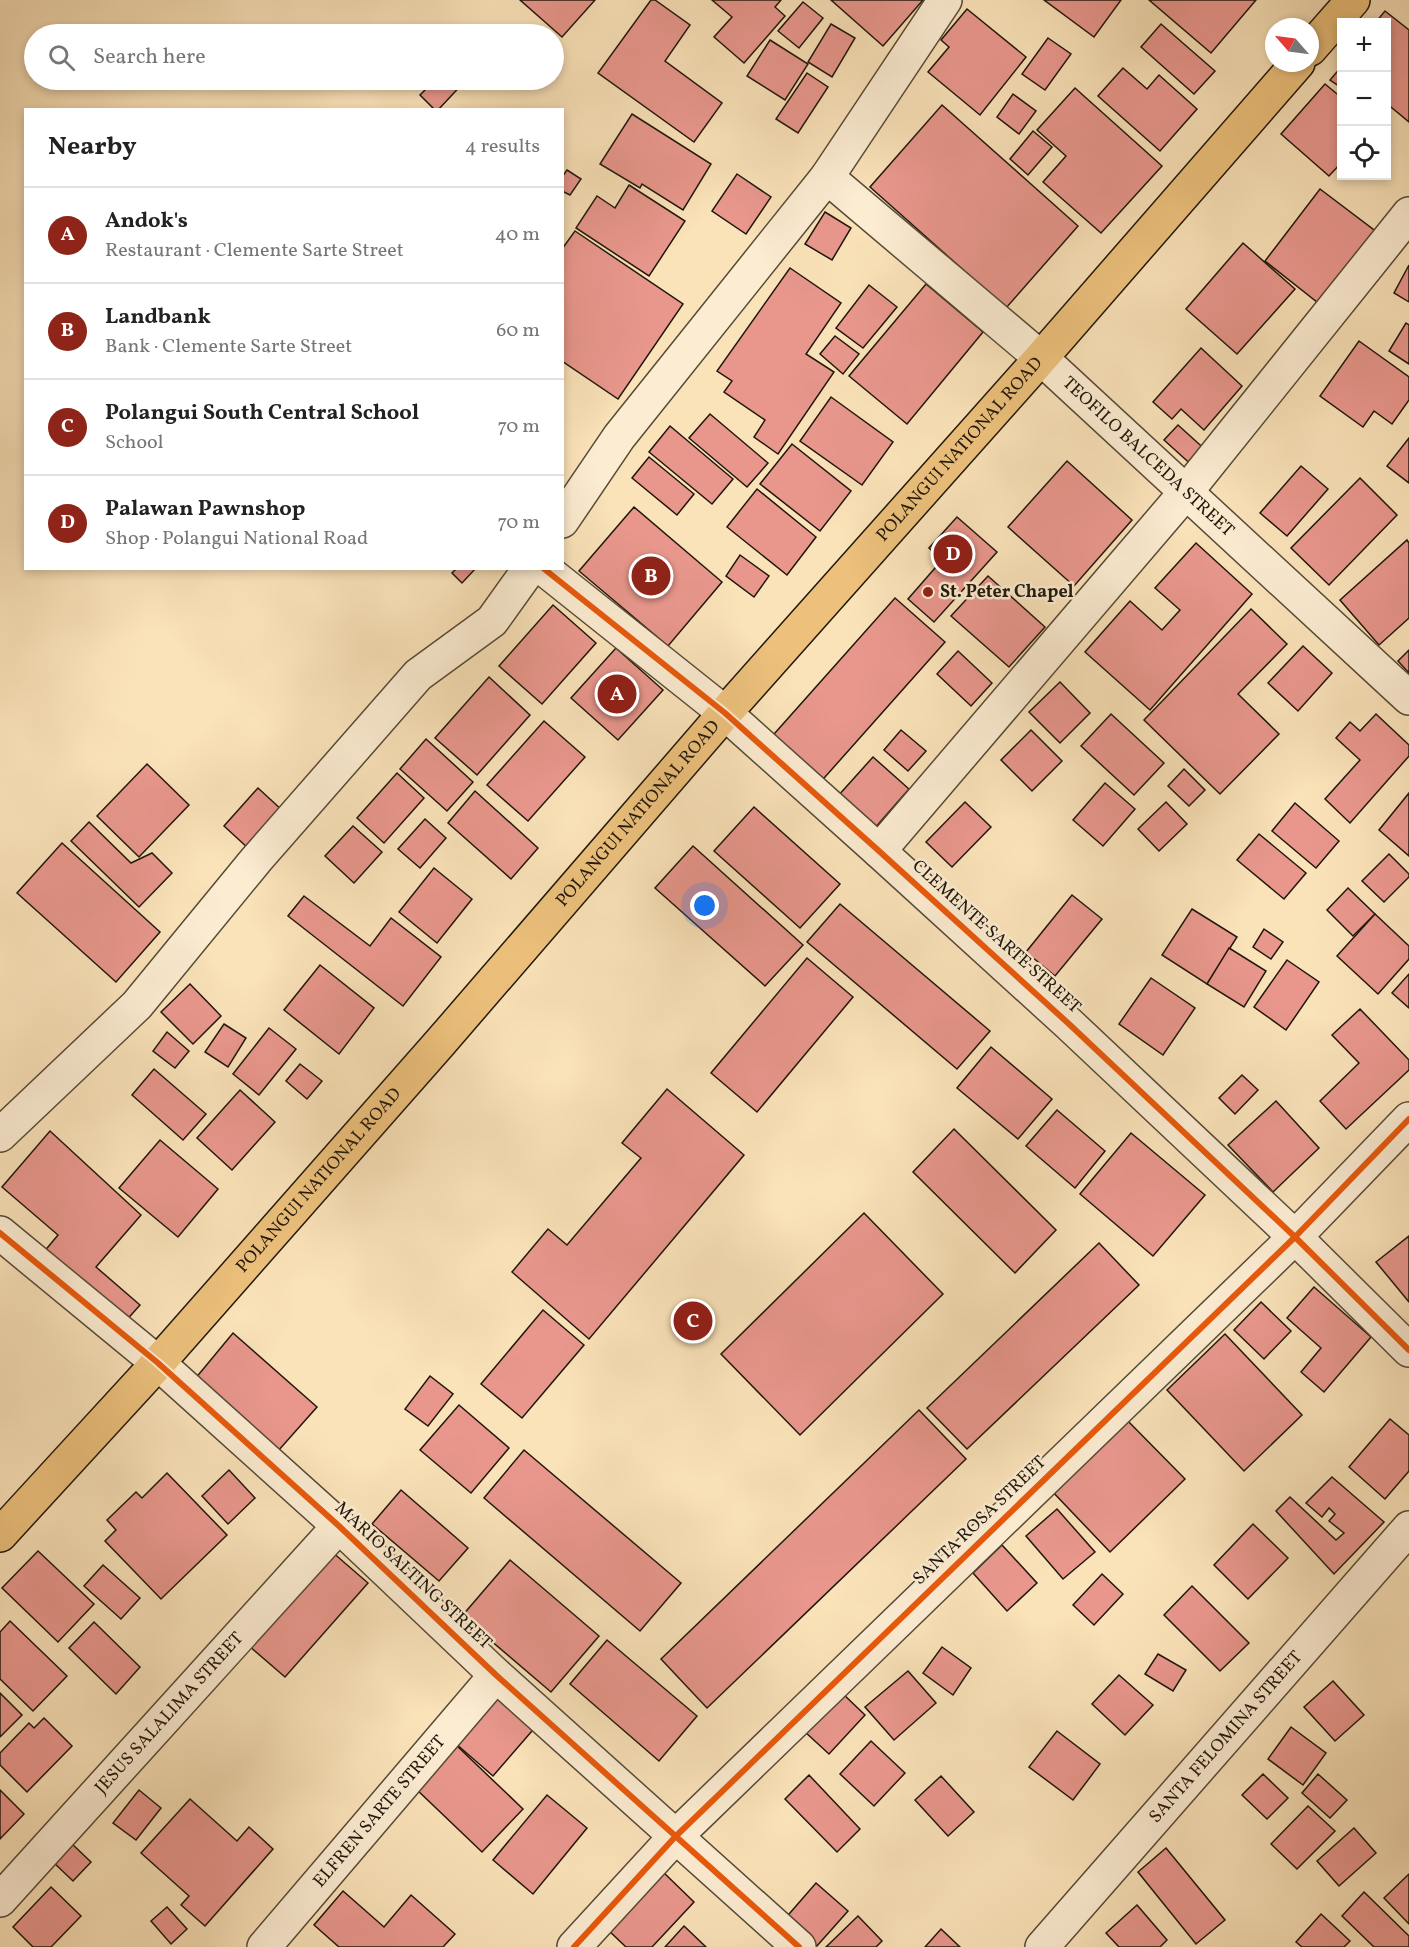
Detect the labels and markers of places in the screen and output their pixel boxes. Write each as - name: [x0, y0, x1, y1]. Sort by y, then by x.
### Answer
- pin: D: [934, 532, 972, 576]
- pin: B: [632, 554, 670, 598]
- place label: St. Peter Chapel: [940, 580, 1074, 605]
- marker: St. Peter Chapel: [921, 585, 935, 599]
- pin: A: [598, 672, 636, 716]
- pin: C: [674, 1298, 712, 1344]

